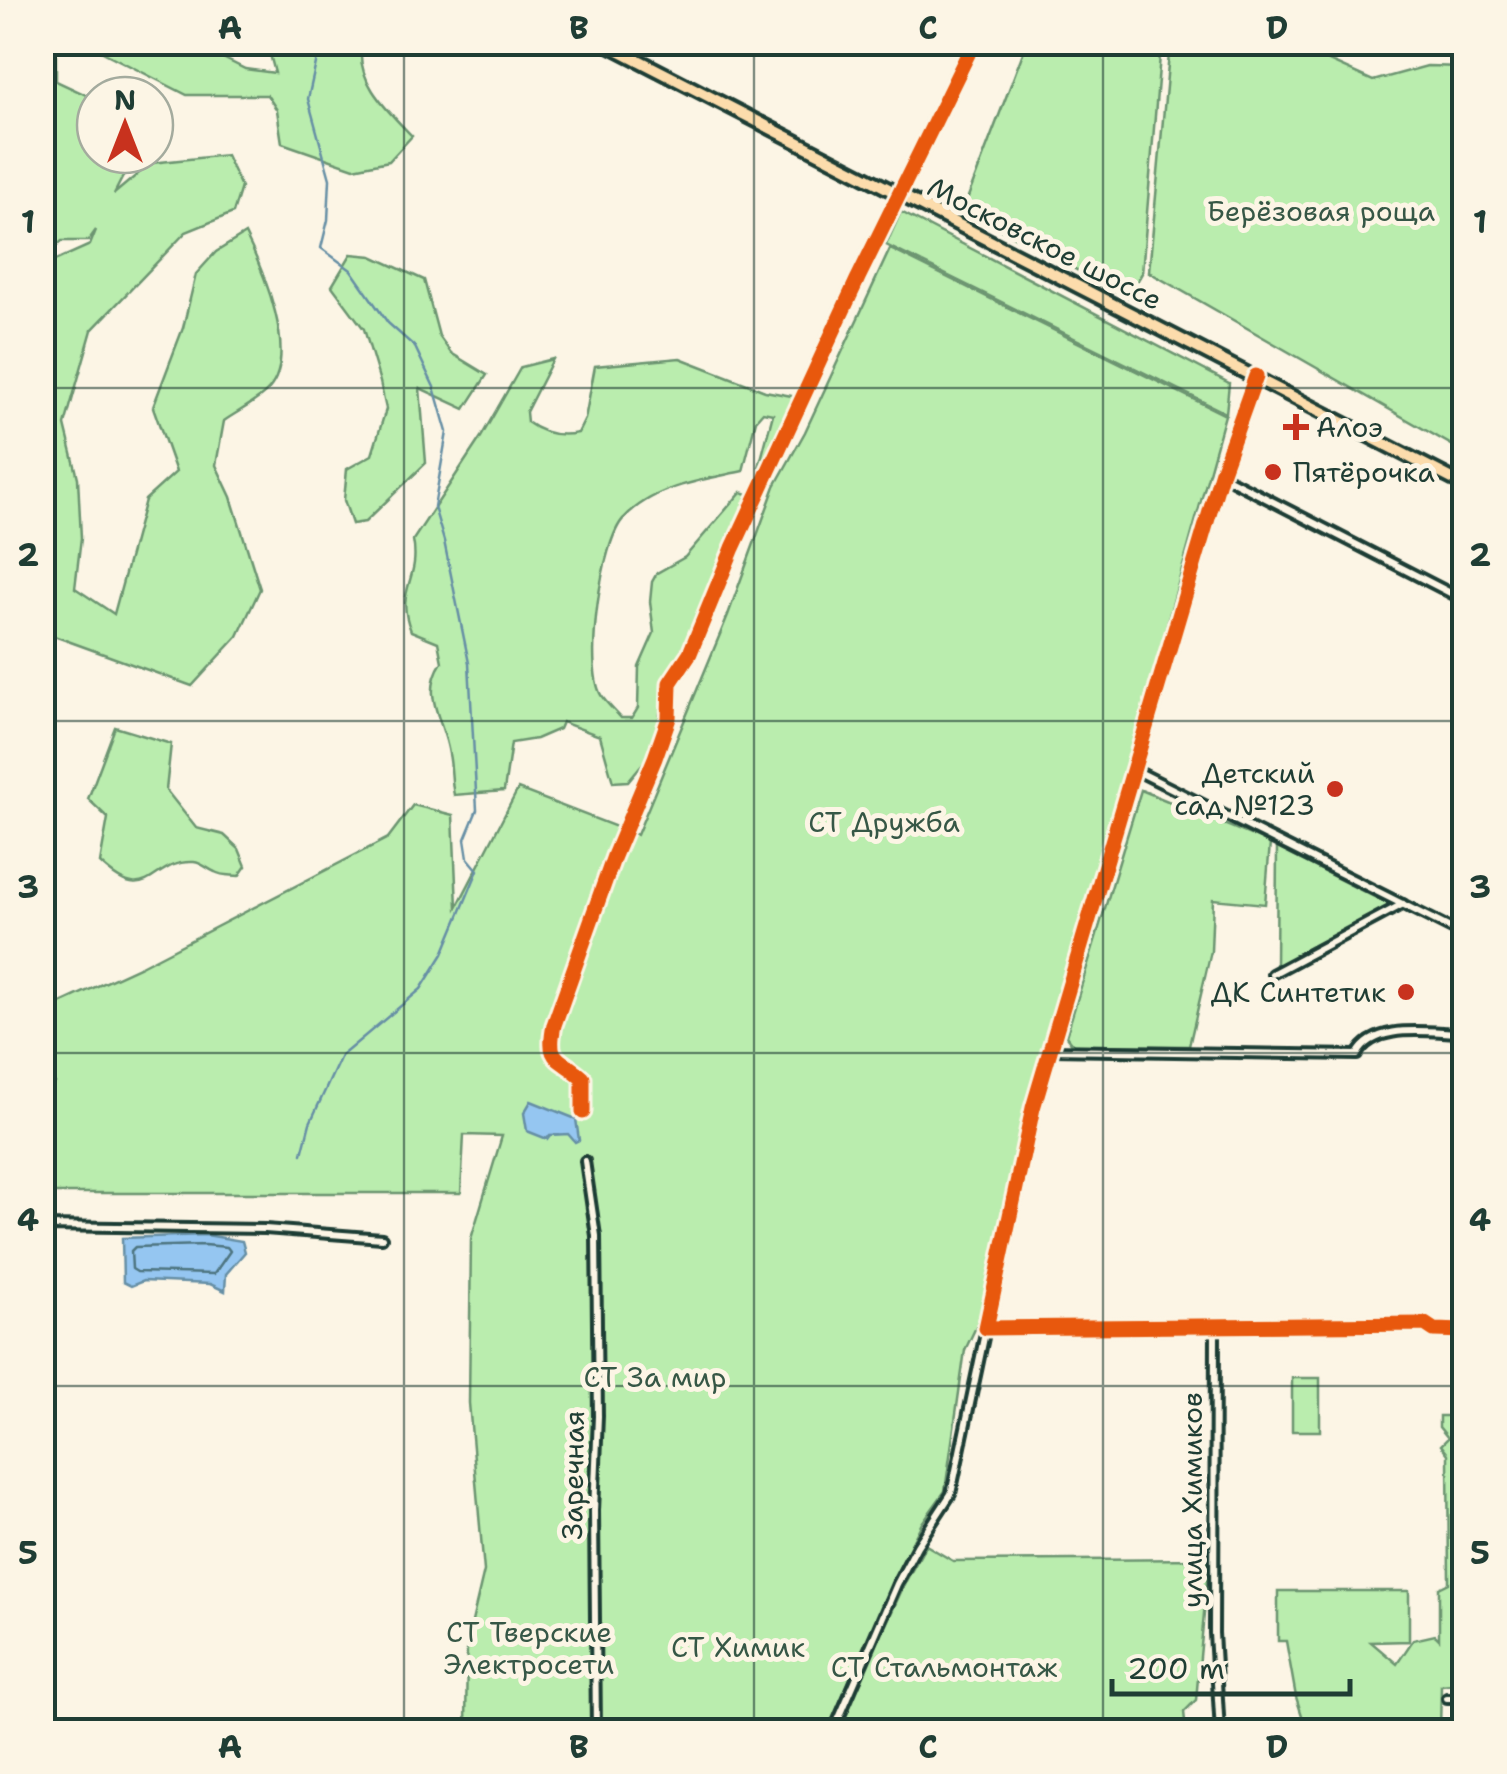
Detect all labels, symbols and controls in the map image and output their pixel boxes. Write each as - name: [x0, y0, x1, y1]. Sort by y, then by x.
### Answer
- text: A: [218, 6, 242, 49]
- text: B: [569, 6, 589, 49]
- text: C: [918, 6, 938, 49]
- text: D: [1266, 6, 1288, 49]
- north arrow: [75, 75, 175, 175]
- text: N: [114, 81, 136, 119]
- street label: Московское шоссе: [921, 167, 1169, 319]
- park label: Берёзовая роща: [1207, 192, 1435, 230]
- text: 1: [21, 200, 35, 243]
- text: 1: [1473, 200, 1487, 243]
- place label: Алоэ: [1316, 408, 1383, 446]
- marker: Алоэ: [1285, 416, 1307, 438]
- place label: Пятёрочка: [1293, 453, 1435, 491]
- marker: Пятёрочка: [1262, 461, 1284, 483]
- text: 2: [17, 533, 39, 576]
- text: 2: [1469, 533, 1491, 576]
- place label: Детский сад №123: [1174, 754, 1315, 824]
- marker: Детский сад №123: [1324, 778, 1346, 800]
- park label: СТ Дружба: [808, 803, 960, 841]
- text: 3: [17, 865, 39, 908]
- text: 3: [1469, 865, 1491, 908]
- place label: ДК Синтетик: [1211, 973, 1386, 1011]
- marker: ДК Синтетик: [1395, 981, 1417, 1003]
- text: 4: [17, 1198, 39, 1241]
- text: 4: [1469, 1198, 1491, 1241]
- park label: СТ За мир: [584, 1358, 726, 1396]
- street label: улица Химиков: [1173, 1392, 1211, 1608]
- street label: Заречная: [553, 1410, 593, 1540]
- text: 5: [18, 1531, 38, 1574]
- text: 5: [1470, 1531, 1490, 1574]
- park label: СТ Тверские Электросети: [444, 1613, 614, 1683]
- park label: СТ Химик: [671, 1628, 805, 1666]
- scale bar: [1112, 1634, 1350, 1696]
- park label: СТ Стальмонтаж: [831, 1648, 1057, 1686]
- text: 200 m: [1127, 1648, 1225, 1689]
- text: A: [218, 1725, 242, 1768]
- text: B: [569, 1725, 589, 1768]
- text: C: [918, 1725, 938, 1768]
- text: D: [1266, 1725, 1288, 1768]

